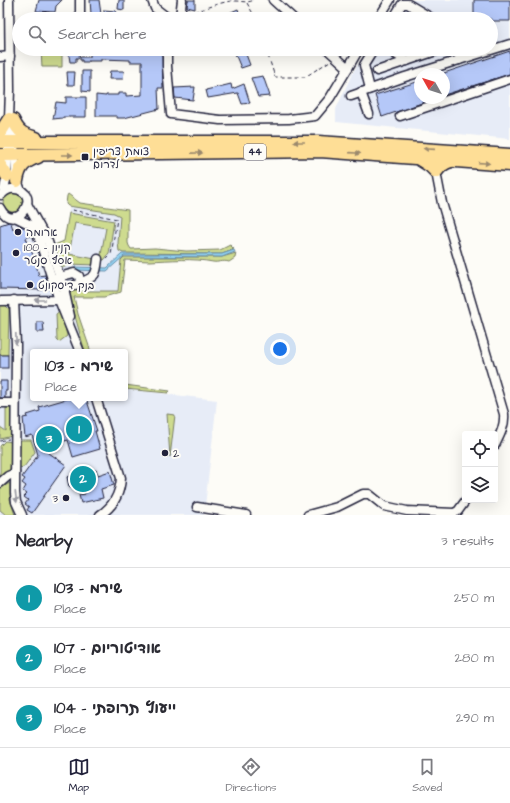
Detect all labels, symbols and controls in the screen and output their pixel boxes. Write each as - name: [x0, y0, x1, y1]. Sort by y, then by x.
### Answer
- search box: [12, 12, 498, 56]
- icon: search: [26, 23, 48, 45]
- text: Search here: [58, 24, 147, 45]
- north arrow: [414, 68, 450, 104]
- one-way arrow: [292, 139, 305, 145]
- place label: צומת צריפין לדרום: [93, 144, 149, 172]
- road number: 44: [244, 144, 266, 160]
- one-way arrow: [423, 146, 435, 153]
- one-way arrow: [191, 150, 204, 156]
- one-way arrow: [349, 150, 361, 157]
- one-way arrow: [61, 152, 74, 158]
- marker: צומת צריפין לדרום: [80, 152, 90, 162]
- one-way arrow: [478, 160, 490, 167]
- place label: ארומה: [26, 225, 58, 240]
- marker: ארומה: [13, 227, 23, 237]
- place label: 100 - קניון אסף סנטר: [24, 240, 72, 268]
- marker: 100 - קניון אסף סנטר: [11, 248, 21, 258]
- place label: בנק דיסקונט: [38, 278, 94, 293]
- marker: בנק דיסקונט: [25, 280, 35, 290]
- one-way arrow: [33, 297, 46, 303]
- one-way arrow: [13, 333, 19, 346]
- your location: [270, 339, 290, 359]
- popup: [30, 349, 128, 401]
- text: 103 - שירמ: [45, 356, 113, 377]
- text: Place: [45, 378, 77, 396]
- pin: 1: [66, 414, 92, 444]
- pin: 3: [36, 424, 62, 454]
- map controls: [462, 431, 498, 503]
- button: locate: [462, 431, 498, 467]
- place label: 2: [173, 446, 180, 461]
- marker: 2: [160, 448, 170, 458]
- pin: 2: [70, 464, 96, 494]
- button: layers: [462, 467, 498, 503]
- one-way arrow: [13, 491, 19, 503]
- place label: 3: [52, 491, 58, 506]
- marker: 3: [61, 493, 71, 503]
- text: Nearby: [16, 529, 73, 553]
- text: 3 results: [441, 532, 494, 550]
- text: 103 - שירמ: [54, 578, 122, 599]
- text: 1: [28, 589, 30, 607]
- text: 250 m: [454, 589, 494, 607]
- text: Place: [54, 600, 86, 618]
- text: 107 - אודיטוריום: [54, 638, 161, 659]
- text: 2: [25, 649, 33, 667]
- text: 280 m: [455, 649, 494, 667]
- text: Place: [54, 660, 86, 678]
- text: 104 - ייעוץ תרופתי: [54, 698, 176, 719]
- text: 3: [26, 709, 32, 727]
- text: 290 m: [456, 709, 494, 727]
- text: Place: [54, 720, 86, 738]
- tab: Map: [68, 756, 90, 795]
- tab: Directions: [225, 756, 277, 795]
- tab: Saved: [412, 756, 442, 795]

